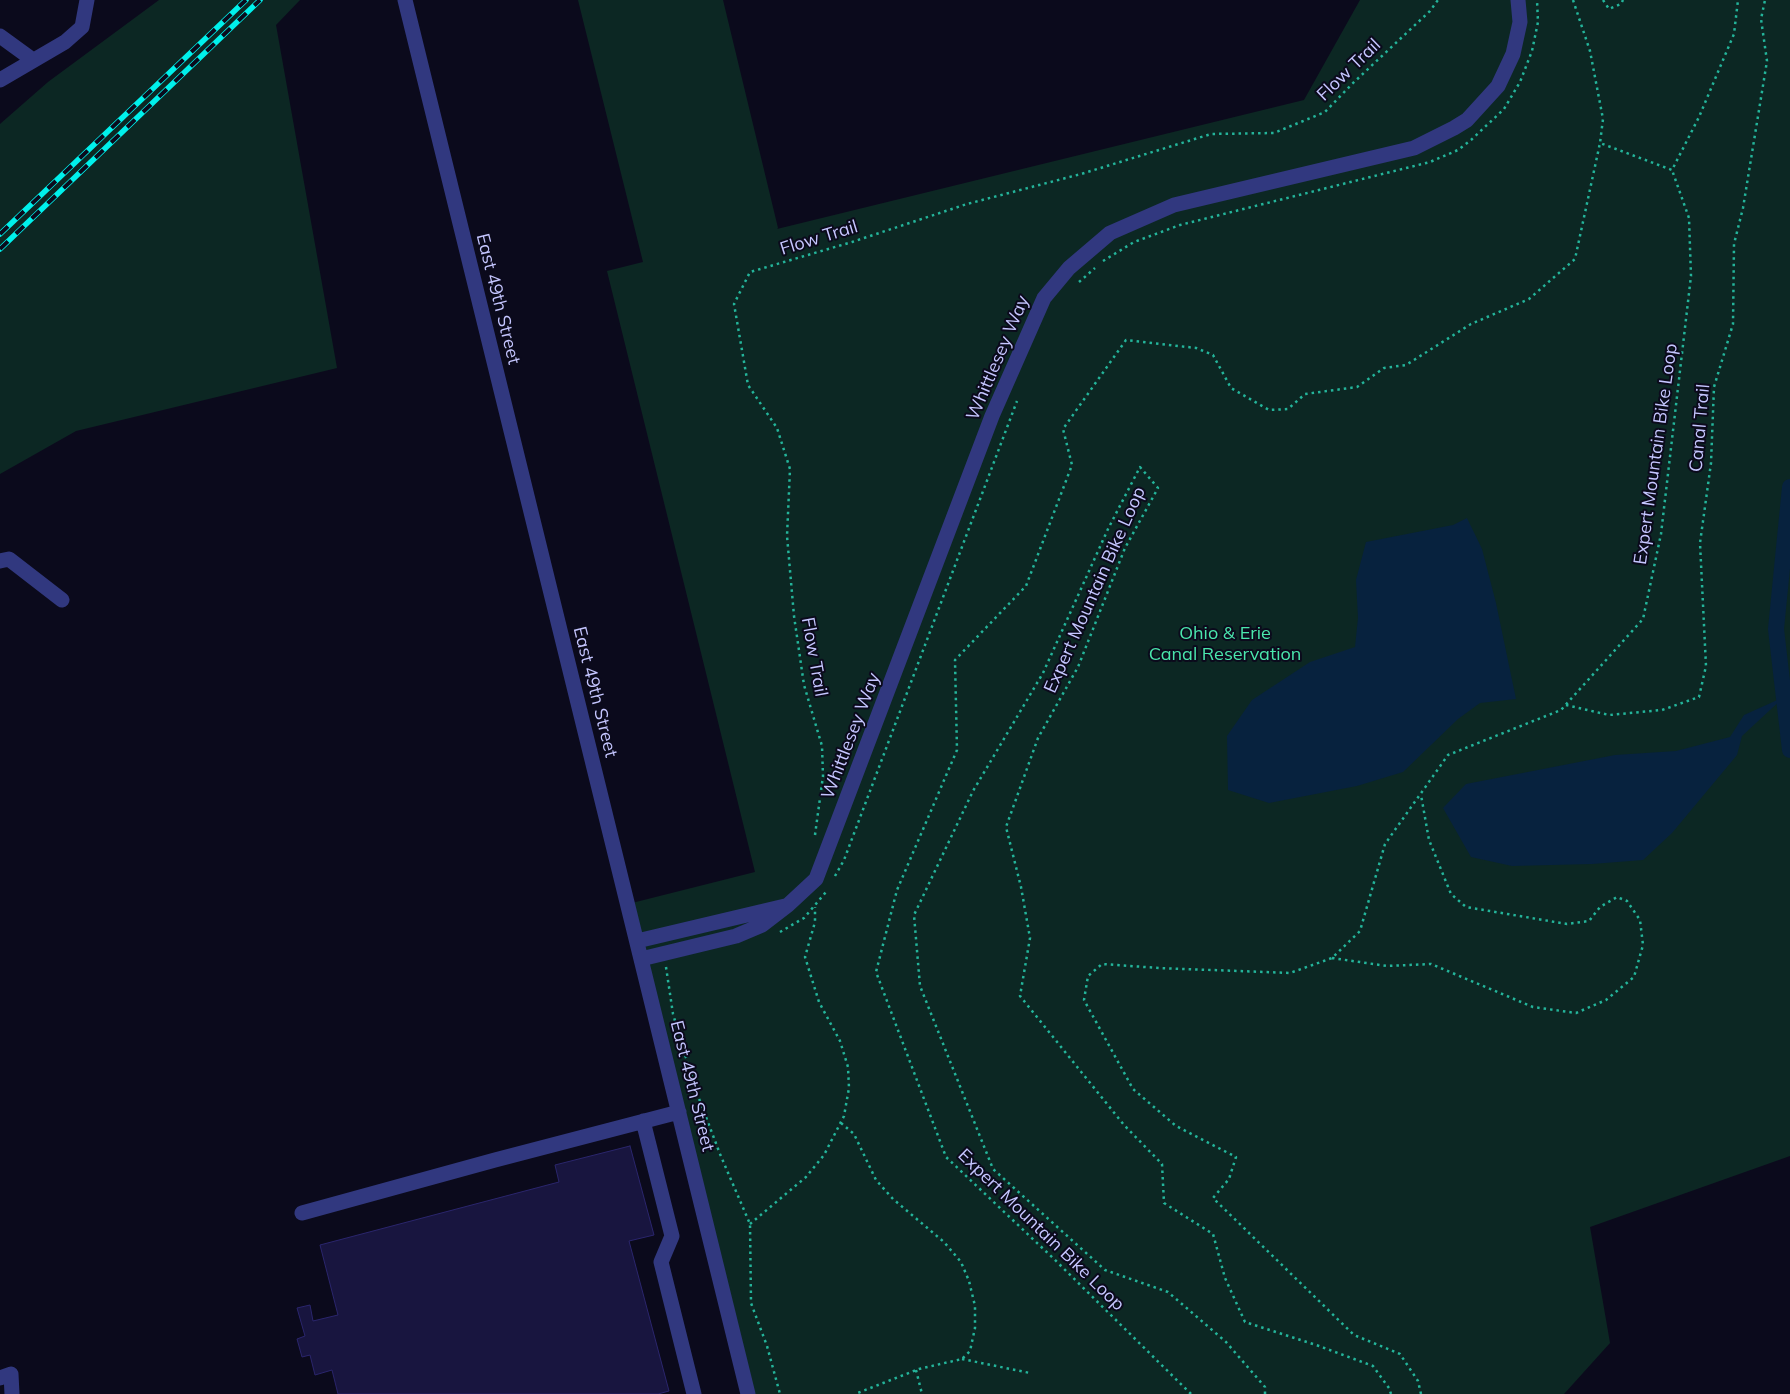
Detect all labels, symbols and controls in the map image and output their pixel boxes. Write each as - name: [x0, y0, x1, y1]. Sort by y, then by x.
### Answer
- street label: Flow Trail: [1313, 34, 1385, 106]
- street label: Flow Trail: [777, 216, 861, 260]
- street label: East 49th Street: [471, 231, 525, 367]
- street label: Whittlesey Way: [962, 292, 1034, 424]
- street label: Expert Mountain Bike Loop: [1630, 342, 1682, 566]
- street label: Canal Trail: [1685, 383, 1715, 473]
- street label: Expert Mountain Bike Loop: [1040, 484, 1150, 696]
- street label: Flow Trail: [796, 616, 832, 698]
- park label: Ohio & Erie Canal Reservation: [1149, 623, 1301, 666]
- street label: East 49th Street: [568, 624, 622, 760]
- street label: Whittlesey Way: [817, 670, 885, 802]
- street label: East 49th Street: [665, 1018, 719, 1154]
- street label: Expert Mountain Bike Loop: [953, 1145, 1129, 1315]

